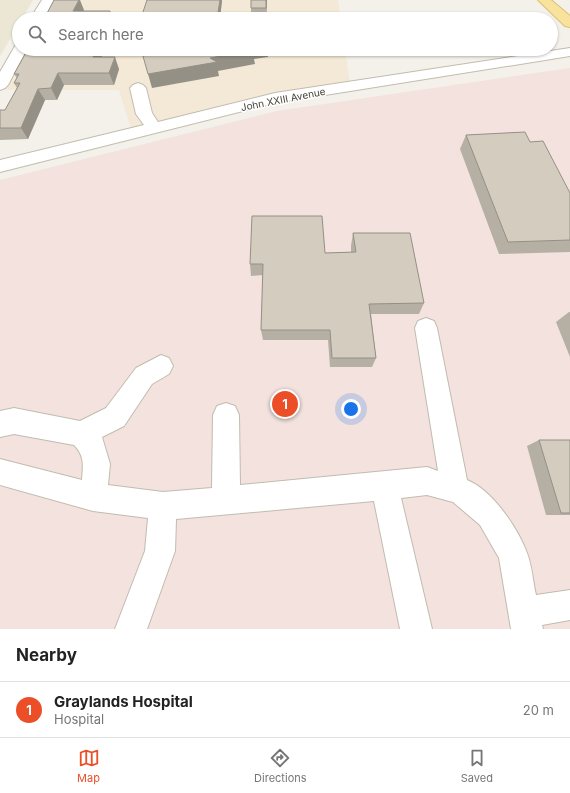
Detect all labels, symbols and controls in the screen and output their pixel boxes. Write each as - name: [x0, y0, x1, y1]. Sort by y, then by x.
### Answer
- search box: [12, 12, 558, 56]
- icon: search: [26, 23, 48, 45]
- text: Search here: [58, 25, 144, 44]
- street label: John XXIII Avenue: [240, 85, 327, 113]
- pin: 1: [272, 389, 298, 419]
- your location: [341, 399, 361, 419]
- text: Nearby: [16, 645, 77, 665]
- text: Graylands Hospital: [54, 692, 193, 711]
- text: 1: [26, 702, 32, 718]
- text: 20 m: [523, 702, 554, 718]
- text: Hospital: [54, 711, 104, 727]
- tab: Map: [77, 747, 100, 785]
- tab: Directions: [254, 747, 307, 785]
- tab: Saved: [461, 747, 493, 785]

